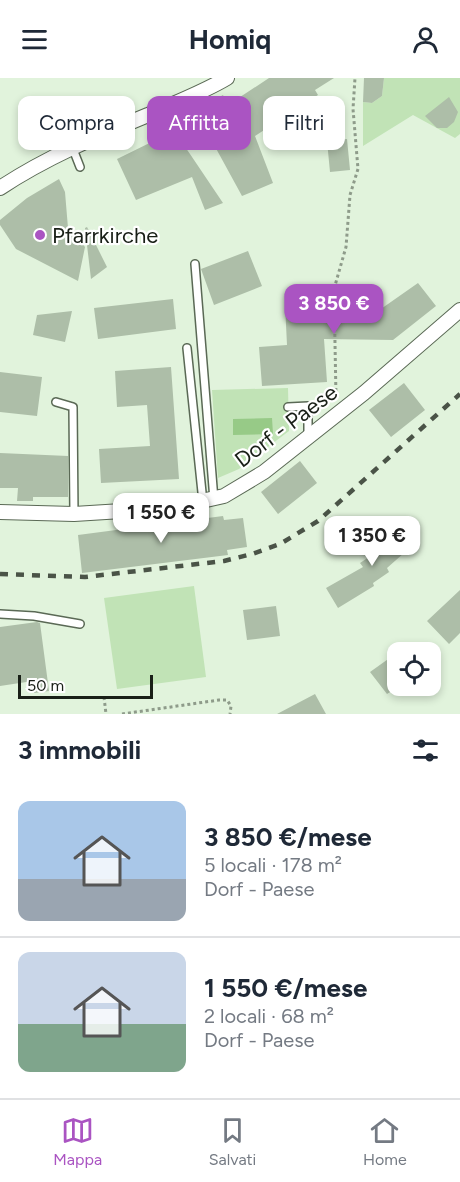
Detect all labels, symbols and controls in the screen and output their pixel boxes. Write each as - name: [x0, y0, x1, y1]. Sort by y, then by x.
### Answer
- icon: menu: [18, 23, 51, 56]
- text: Homiq: [189, 23, 271, 56]
- icon: person: [409, 23, 442, 56]
- chip: Compra: [18, 96, 135, 150]
- chip: Affitta: [147, 96, 251, 150]
- chip: Filtri: [263, 96, 345, 150]
- place label: Pfarrkirche: [52, 222, 158, 249]
- marker: Pfarrkirche: [33, 228, 47, 242]
- pin: 3 850 €: [279, 284, 389, 335]
- text: 3 850 €: [298, 291, 370, 315]
- street label: Dorf - Paese: [229, 379, 343, 473]
- pin: 1 550 €: [106, 493, 216, 544]
- text: 1 550 €: [127, 500, 195, 524]
- pin: 1 350 €: [317, 516, 427, 567]
- text: 1 350 €: [338, 523, 406, 547]
- map controls: [387, 642, 441, 696]
- button: locate: [387, 642, 441, 696]
- scale bar: [18, 672, 153, 700]
- text: 50 m: [27, 676, 64, 695]
- text: 3 immobili: [18, 734, 141, 766]
- icon: filters: [409, 734, 442, 767]
- text: 3 850 €/mese: [204, 821, 372, 853]
- icon: home: [66, 825, 138, 897]
- text: 5 locali · 178 m²: [204, 853, 342, 877]
- text: Dorf - Paese: [204, 877, 314, 901]
- text: 1 550 €/mese: [204, 972, 367, 1004]
- icon: home: [66, 976, 138, 1048]
- text: 2 locali · 68 m²: [204, 1004, 334, 1028]
- text: Dorf - Paese: [204, 1028, 314, 1052]
- tab: Mappa: [53, 1114, 102, 1169]
- tab: Salvati: [209, 1114, 256, 1169]
- tab: Home: [363, 1114, 407, 1169]

